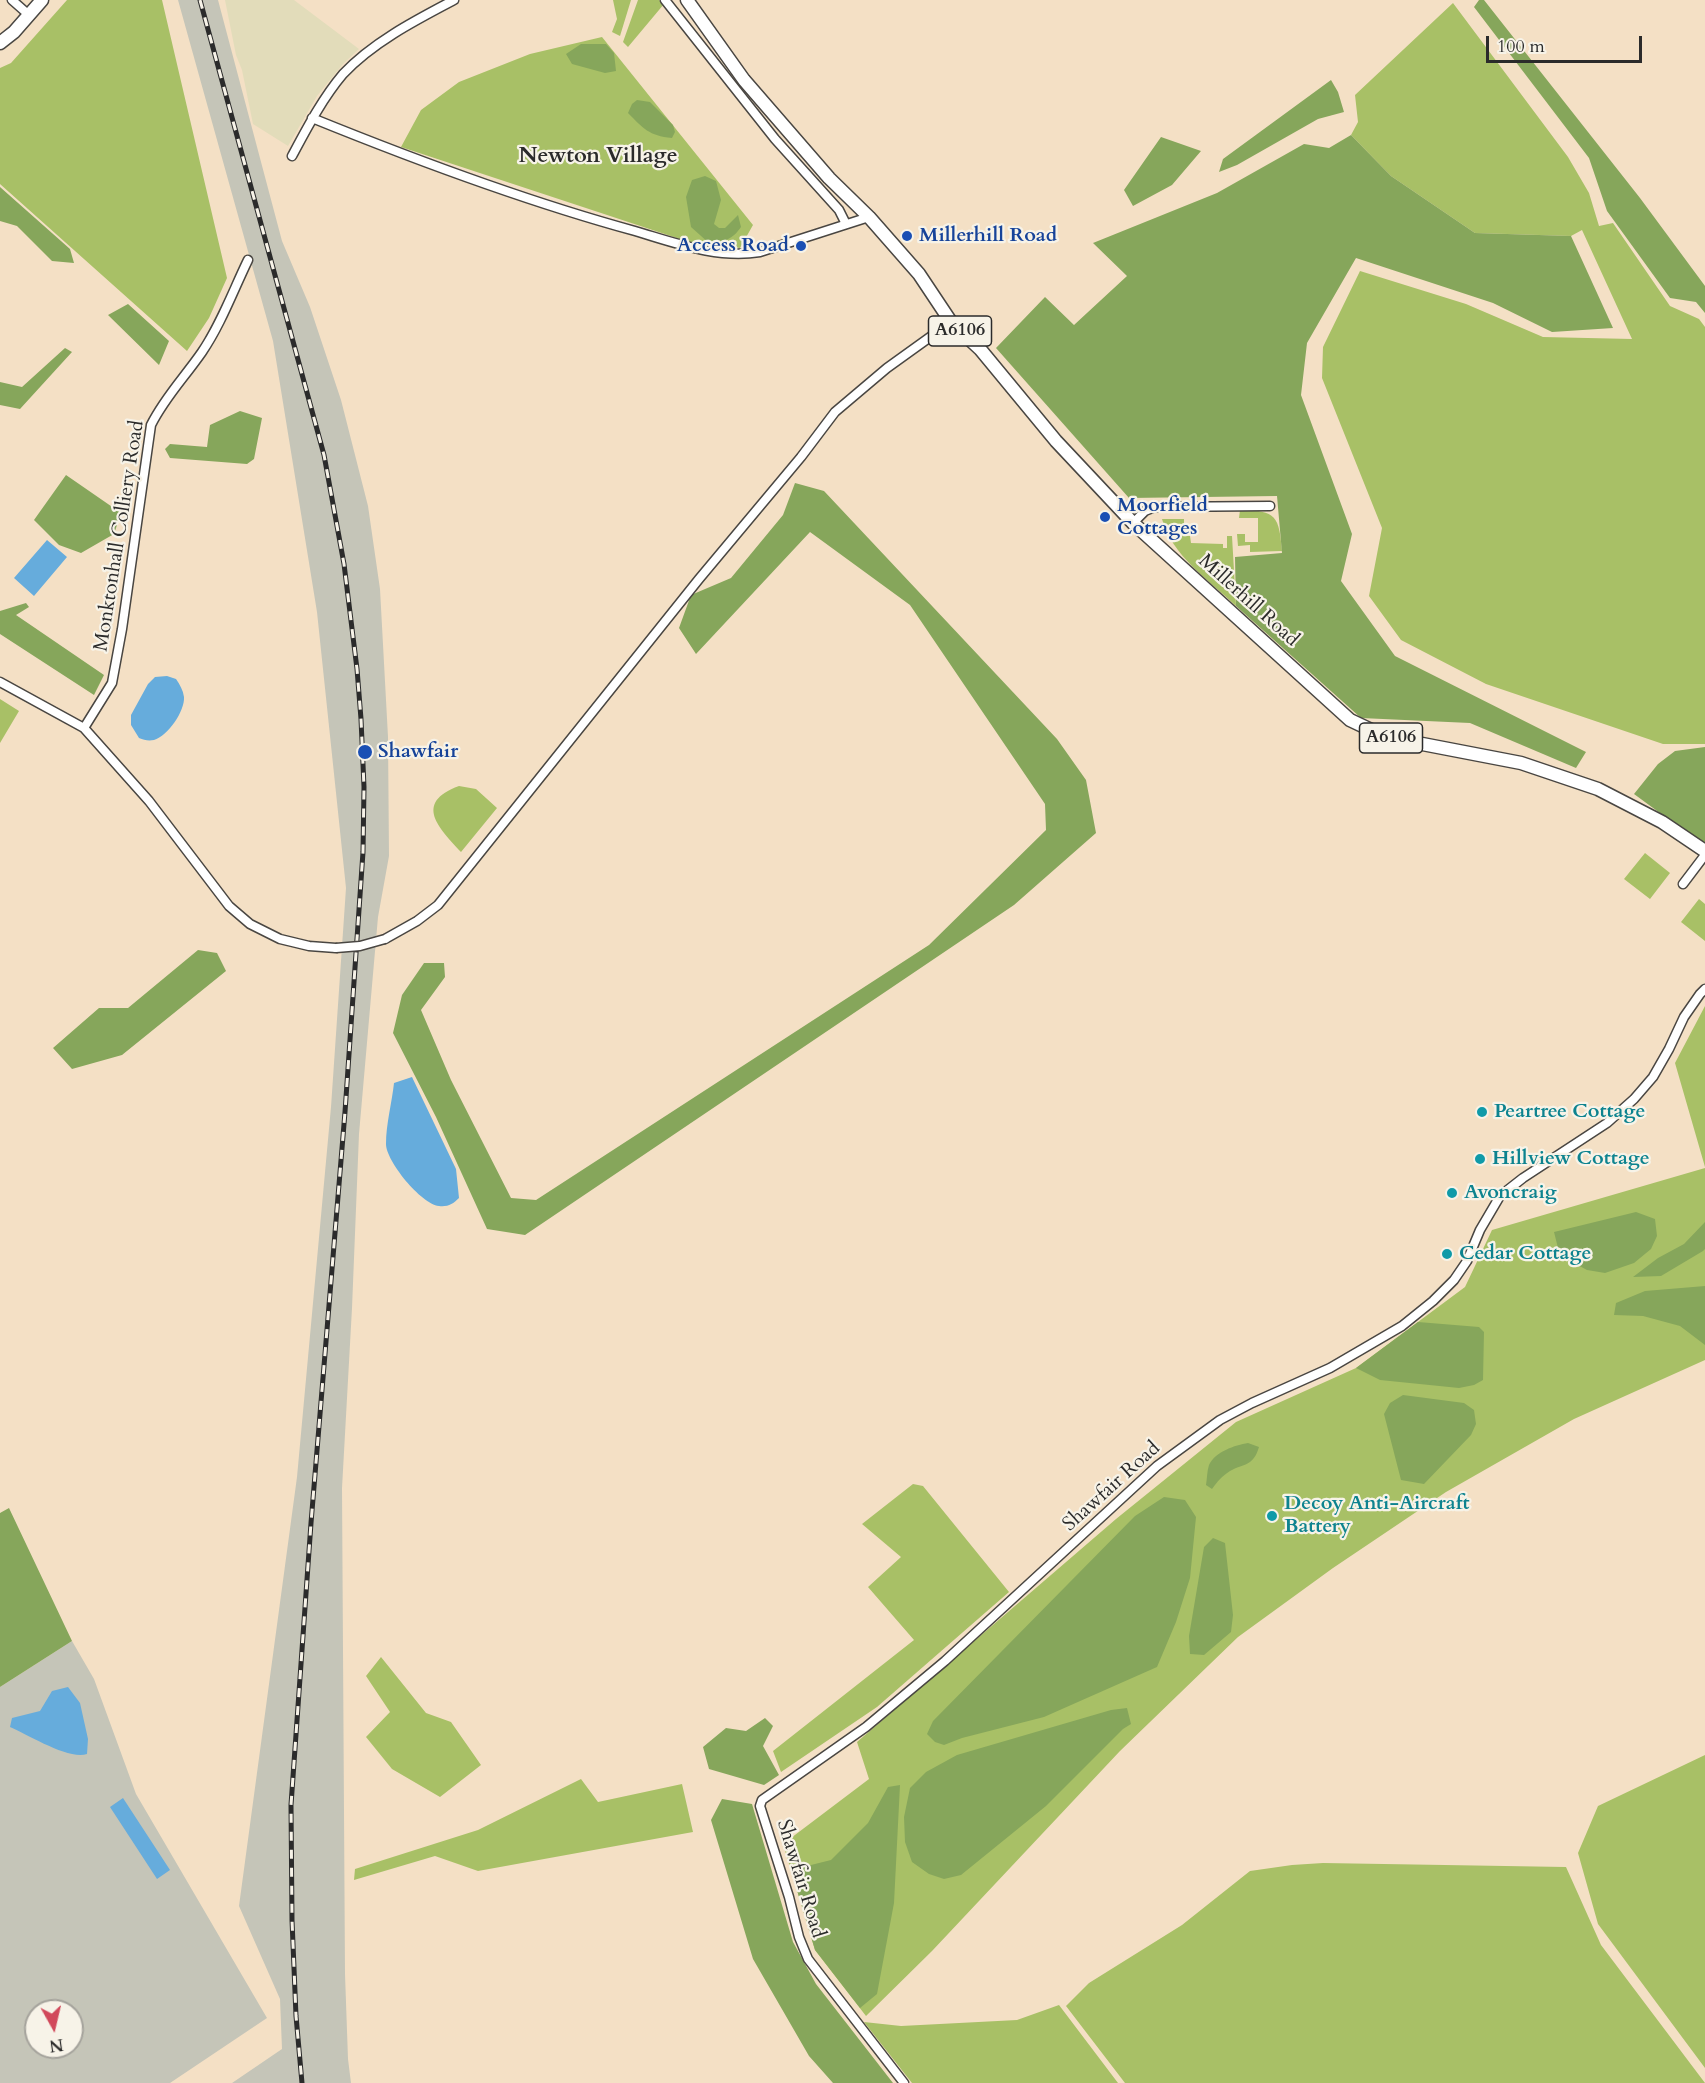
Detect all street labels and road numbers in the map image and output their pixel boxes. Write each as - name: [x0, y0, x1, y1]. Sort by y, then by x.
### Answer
- road number: A6106: [928, 316, 992, 346]
- street label: Monktonhall Colliery Road: [90, 419, 150, 653]
- street label: Millerhill Road: [1193, 550, 1303, 652]
- road number: A6106: [1360, 723, 1422, 753]
- street label: Shawfair Road: [1058, 1437, 1166, 1537]
- street label: Shawfair Road: [771, 1817, 829, 1941]

